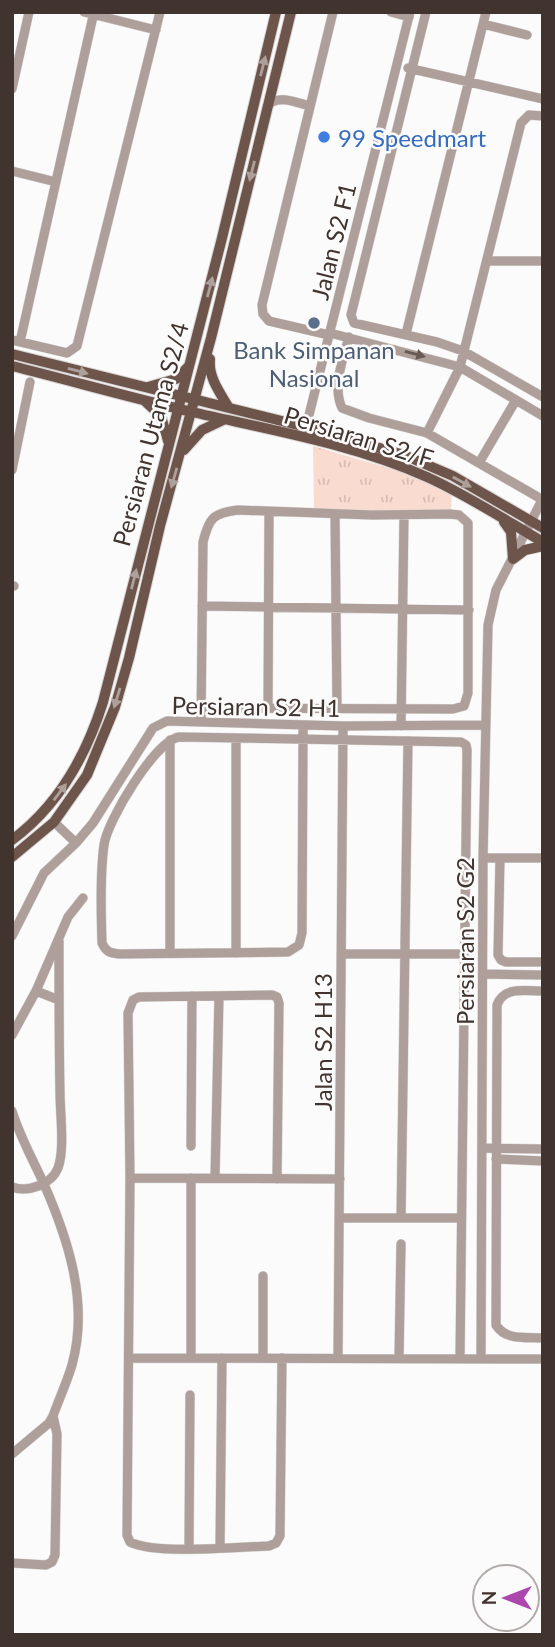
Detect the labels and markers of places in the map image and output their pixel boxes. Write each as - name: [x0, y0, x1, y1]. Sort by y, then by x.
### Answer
- place label: 99 Speedmart: [338, 123, 486, 152]
- marker: 99 Speedmart: [316, 129, 332, 145]
- marker: Bank Simpanan Nasional: [306, 315, 322, 331]
- place label: Bank Simpanan Nasional: [233, 335, 395, 392]

